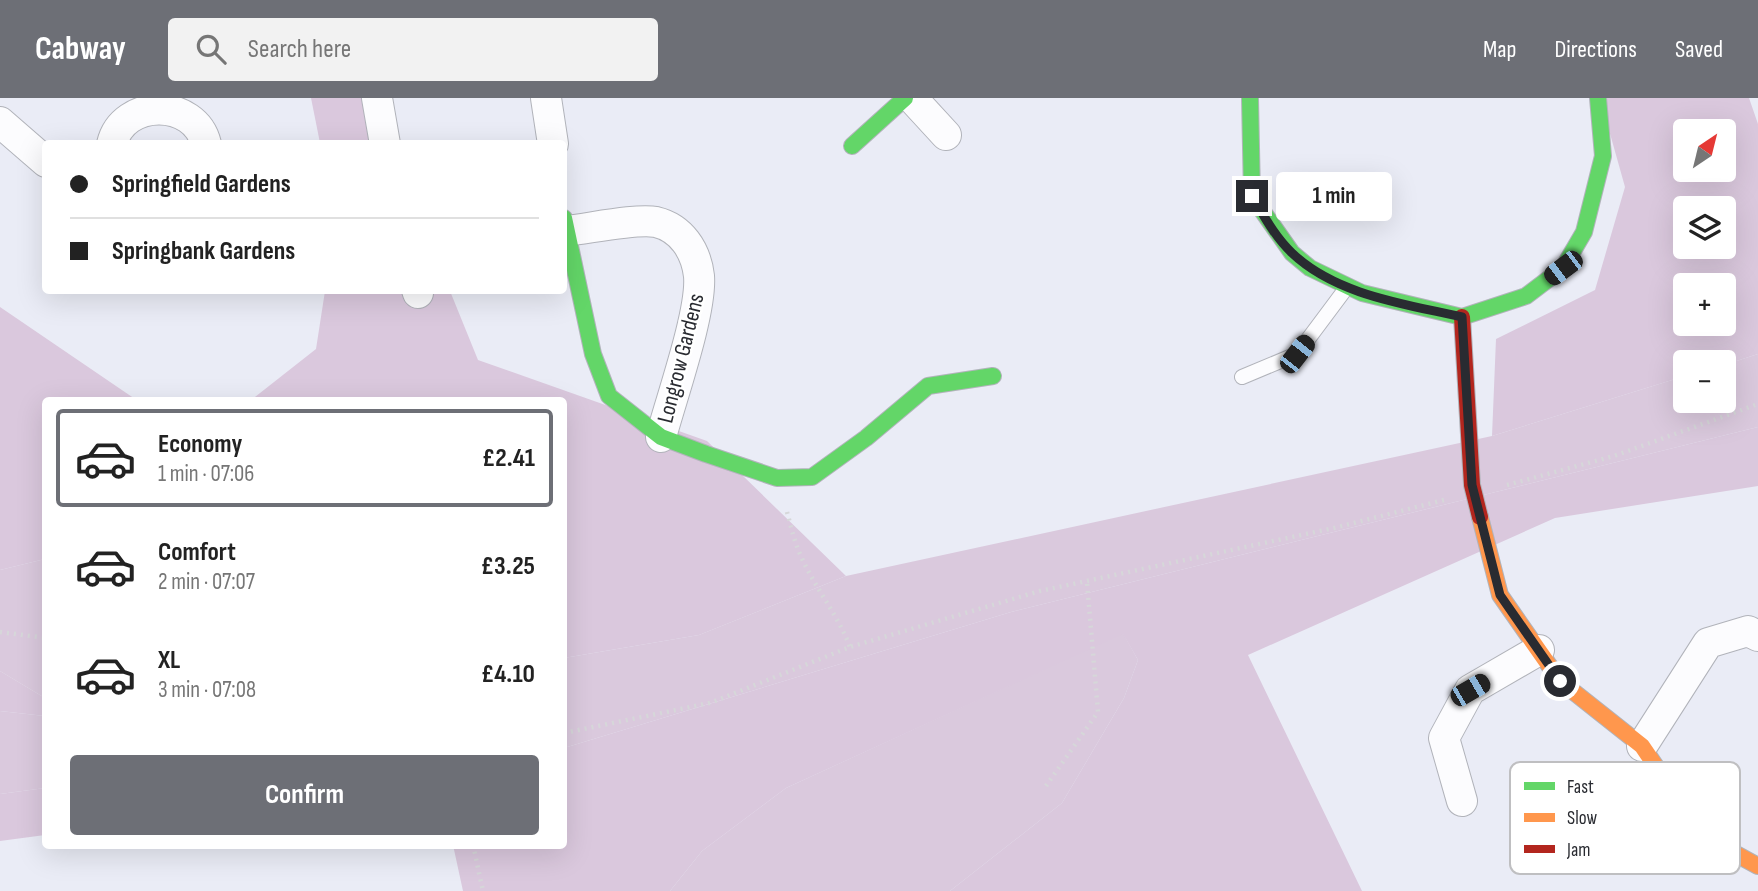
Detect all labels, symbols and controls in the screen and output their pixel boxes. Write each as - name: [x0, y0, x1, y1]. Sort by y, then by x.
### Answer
- search box: [168, 18, 658, 81]
- text: Cabway: [35, 29, 126, 69]
- icon: search: [192, 30, 230, 68]
- text: Search here: [248, 34, 351, 65]
- text: Map: [1483, 35, 1516, 64]
- text: Directions: [1554, 35, 1637, 64]
- text: Saved: [1675, 35, 1723, 64]
- north arrow: [1673, 119, 1736, 182]
- map controls: [1673, 119, 1736, 413]
- text: Springfield Gardens: [112, 169, 291, 200]
- callout: 1 min: [1276, 172, 1392, 220]
- route end: [1236, 180, 1268, 212]
- text: 1 min: [1313, 182, 1355, 210]
- button: layers: [1673, 196, 1736, 259]
- text: Springbank Gardens: [112, 236, 295, 267]
- car: [1540, 247, 1587, 289]
- button: +: [1673, 273, 1736, 336]
- street label: Longrow Gardens: [651, 291, 711, 426]
- car: [1276, 331, 1319, 377]
- button: −: [1673, 350, 1736, 413]
- icon: car: [74, 427, 137, 490]
- text: Economy: [158, 429, 242, 460]
- text: £2.41: [482, 443, 535, 474]
- text: 1 min · 07:06: [158, 460, 254, 488]
- icon: car: [74, 535, 137, 598]
- text: Comfort: [158, 537, 236, 568]
- text: £3.25: [481, 551, 535, 582]
- text: 2 min · 07:07: [158, 568, 255, 596]
- icon: car: [74, 643, 137, 706]
- text: XL: [158, 645, 180, 676]
- text: £4.10: [481, 659, 535, 690]
- route start: [1544, 665, 1576, 697]
- car: [1447, 670, 1494, 710]
- text: 3 min · 07:08: [158, 676, 256, 704]
- button: Confirm: [70, 755, 539, 835]
- legend: [1510, 762, 1740, 874]
- text: Fast: [1567, 776, 1594, 799]
- text: Slow: [1567, 807, 1597, 830]
- text: Jam: [1566, 839, 1590, 862]

